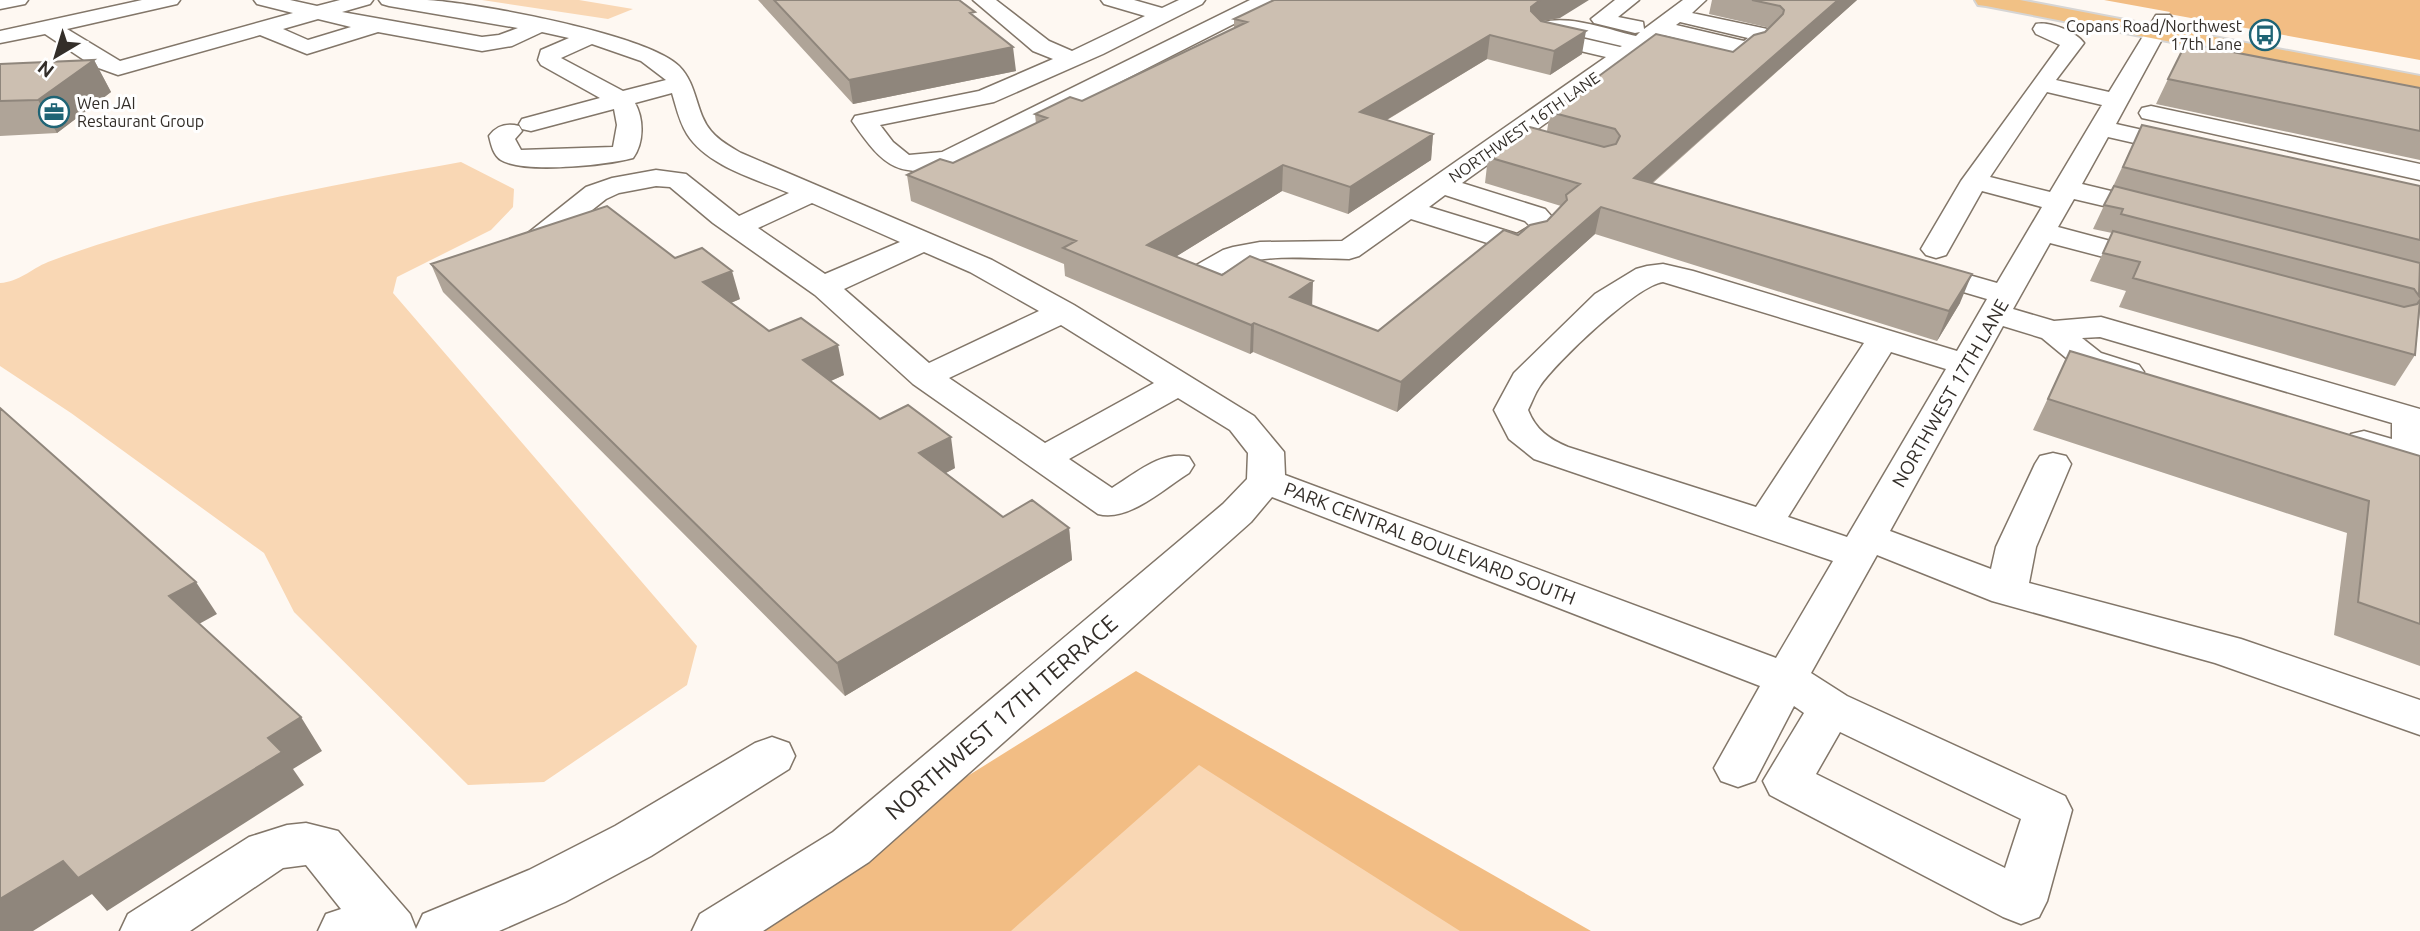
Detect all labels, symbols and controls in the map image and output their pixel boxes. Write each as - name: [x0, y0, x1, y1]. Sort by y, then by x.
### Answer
- place label: Copans Road/Northwest 17th Lane: [2066, 17, 2243, 53]
- bus stop icon: Copans Road/Northwest 17th Lane: [2248, 18, 2282, 52]
- north arrow: [21, 21, 91, 91]
- text: N: [33, 56, 58, 82]
- street label: NORTHWEST 16TH LANE: [1445, 68, 1603, 186]
- place label: Wen JAI Restaurant Group: [77, 94, 204, 130]
- office icon: Wen JAI Restaurant Group: [37, 95, 71, 129]
- street label: NORTHWEST 17TH LANE: [1887, 295, 2013, 491]
- street label: PARK CENTRAL BOULEVARD SOUTH: [1281, 477, 1579, 609]
- street label: NORTHWEST 17TH TERRACE: [880, 610, 1122, 824]

